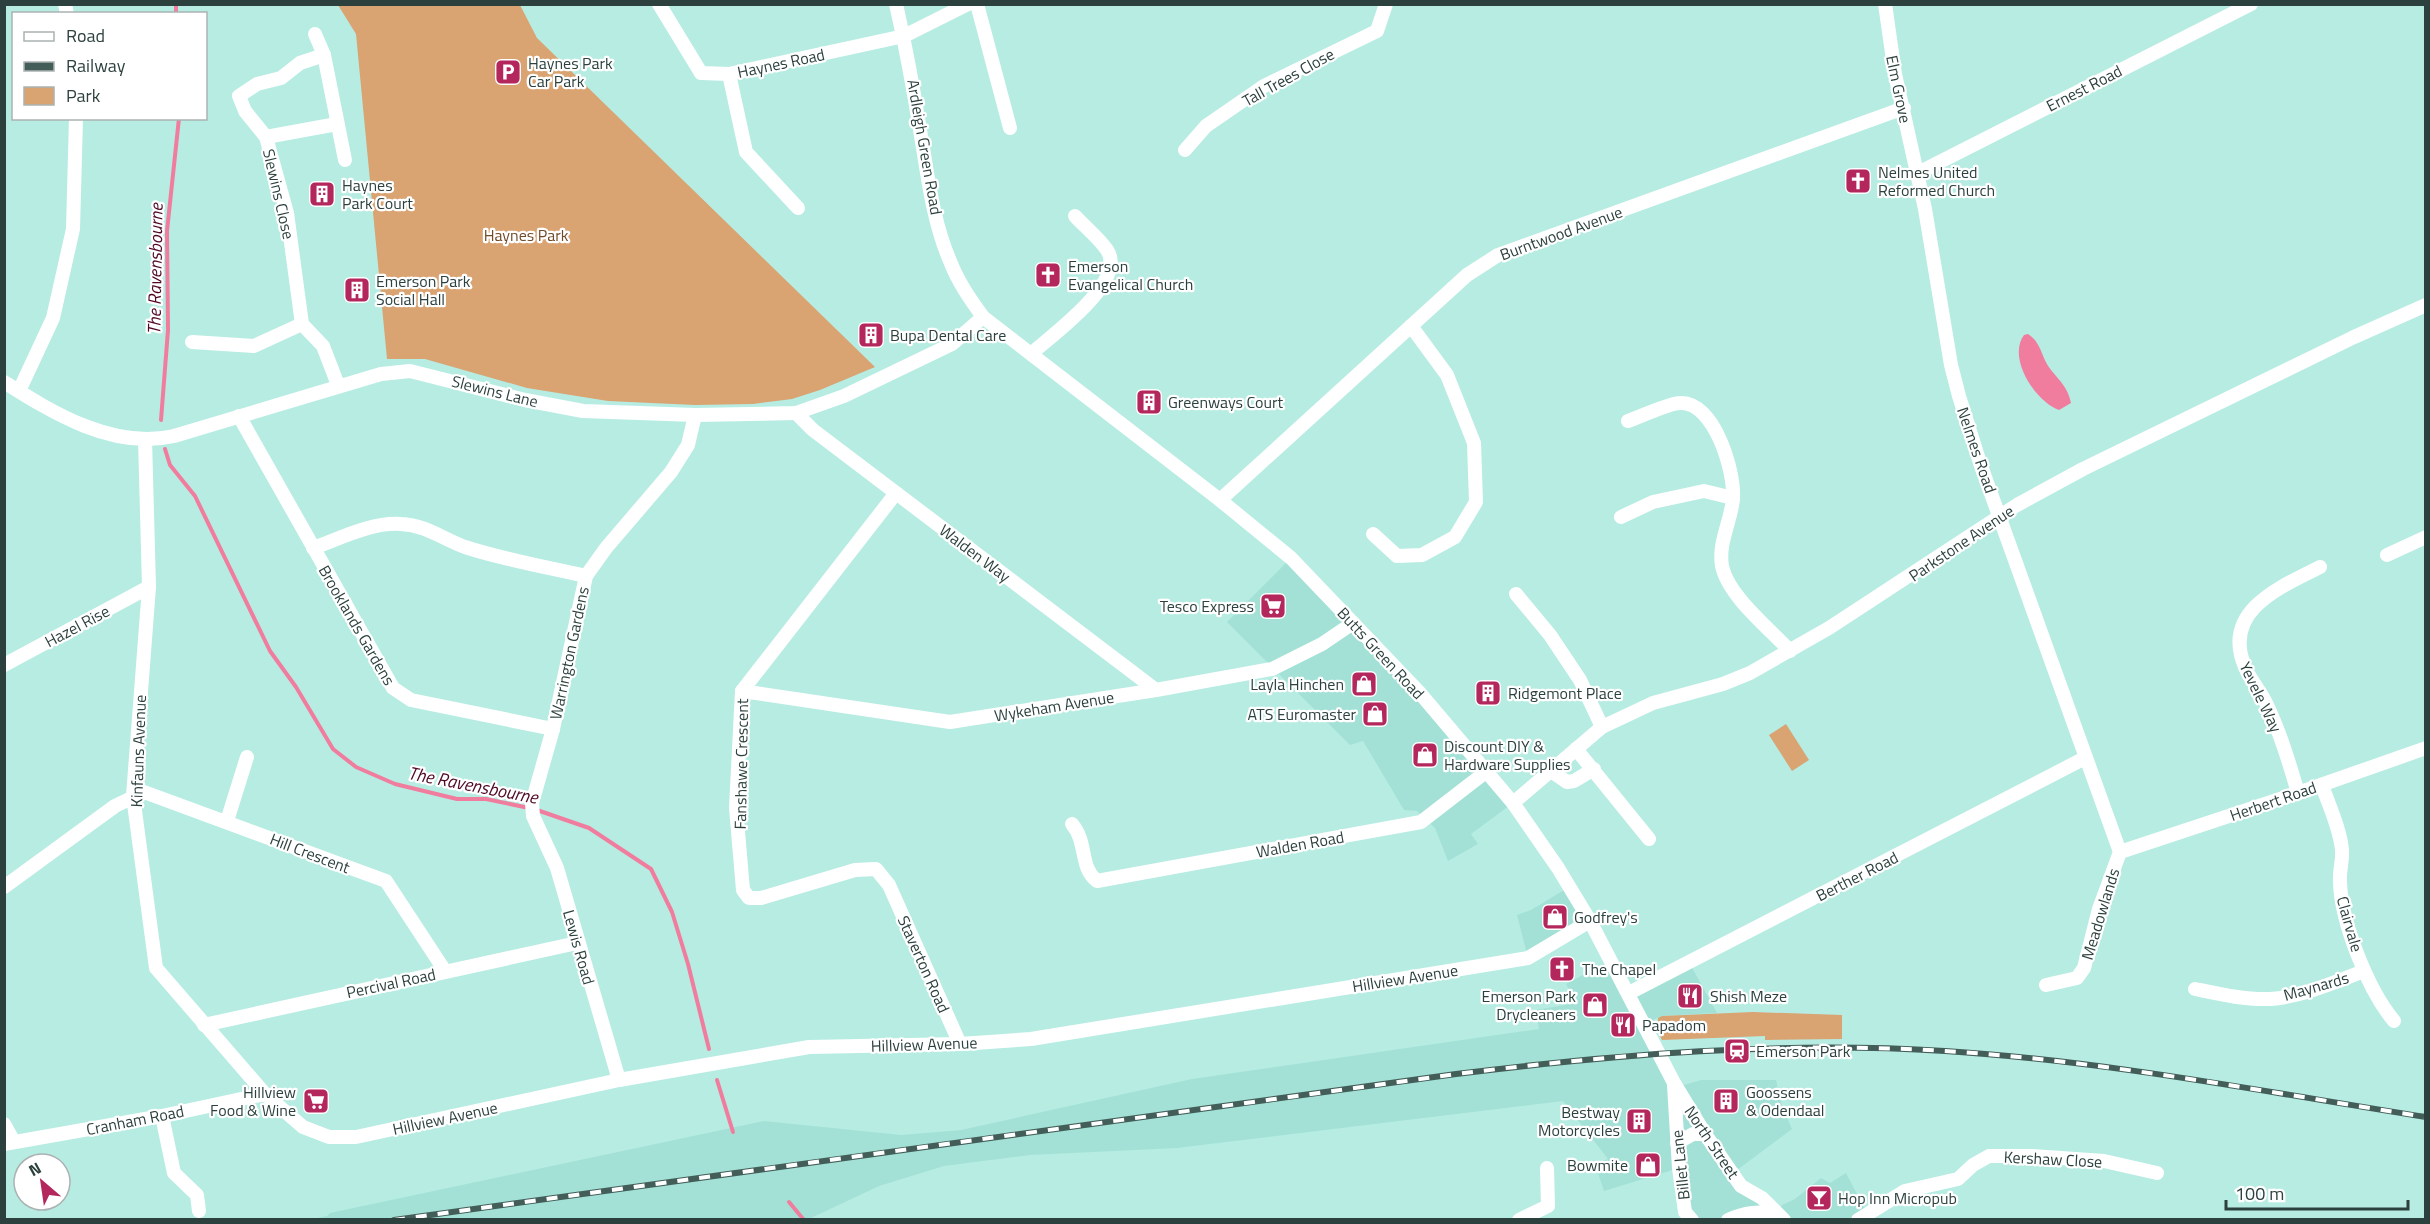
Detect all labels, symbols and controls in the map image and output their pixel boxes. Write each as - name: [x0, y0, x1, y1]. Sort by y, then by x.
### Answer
- legend: [12, 12, 207, 120]
- text: Road: [66, 22, 105, 49]
- street label: Haynes Road: [735, 42, 827, 84]
- street label: Tall Trees Close: [1238, 42, 1338, 112]
- place label: Haynes Park Car Park: [528, 51, 613, 93]
- text: Railway: [66, 52, 126, 79]
- street label: Elm Grove: [1880, 53, 1918, 125]
- parking icon: Haynes Park Car Park: [493, 57, 523, 87]
- street label: Ernest Road: [2042, 59, 2126, 117]
- street label: Ardleigh Green Road: [901, 77, 949, 217]
- text: Park: [66, 82, 101, 109]
- street label: Slewins Close: [257, 146, 301, 242]
- place label: Nelmes United Reformed Church: [1878, 160, 1995, 202]
- church icon: Nelmes United Reformed Church: [1843, 166, 1873, 196]
- place label: Haynes Park Court: [342, 173, 413, 215]
- building icon: Haynes Park Court: [307, 179, 337, 209]
- street label: Burntwood Avenue: [1496, 200, 1626, 266]
- water label: The Ravensbourne: [140, 201, 170, 335]
- park label: Haynes Park: [484, 223, 569, 247]
- place label: Emerson Evangelical Church: [1068, 254, 1193, 296]
- church icon: Emerson Evangelical Church: [1033, 260, 1063, 290]
- place label: Emerson Park Social Hall: [376, 269, 471, 311]
- building icon: Emerson Park Social Hall: [342, 275, 372, 305]
- building icon: Bupa Dental Care: [856, 320, 886, 350]
- place label: Bupa Dental Care: [890, 323, 1006, 347]
- street label: Slewins Lane: [449, 369, 541, 413]
- building icon: Greenways Court: [1134, 387, 1164, 417]
- place label: Greenways Court: [1168, 390, 1284, 414]
- street label: Nelmes Road: [1951, 404, 2003, 496]
- street label: Parkstone Avenue: [1904, 499, 2018, 587]
- street label: Walden Way: [934, 518, 1016, 588]
- street label: Brooklands Gardens: [313, 560, 401, 690]
- street label: Warrington Gardens: [543, 584, 595, 722]
- supermarket icon: Tesco Express: [1258, 591, 1288, 621]
- place label: Tesco Express: [1160, 594, 1254, 618]
- street label: Hazel Rise: [40, 599, 114, 653]
- street label: Butts Green Road: [1332, 601, 1430, 705]
- street label: Yevele Way: [2234, 658, 2289, 737]
- shop icon: Layla Hinchen: [1349, 669, 1379, 699]
- place label: Layla Hinchen: [1250, 672, 1344, 696]
- building icon: Ridgemont Place: [1473, 678, 1503, 708]
- place label: Ridgemont Place: [1508, 681, 1622, 705]
- street label: Wykeham Avenue: [992, 685, 1116, 727]
- street label: Kinfauns Avenue: [124, 694, 152, 808]
- street label: Fanshawe Crescent: [728, 698, 754, 830]
- shop icon: ATS Euromaster: [1360, 699, 1390, 729]
- place label: ATS Euromaster: [1248, 702, 1356, 726]
- place label: Discount DIY & Hardware Supplies: [1444, 734, 1570, 776]
- shop icon: Discount DIY & Hardware Supplies: [1410, 740, 1440, 770]
- water label: The Ravensbourne: [406, 759, 542, 811]
- street label: Herbert Road: [2226, 775, 2320, 827]
- street label: Walden Road: [1254, 824, 1346, 864]
- street label: Hill Crescent: [267, 827, 354, 879]
- street label: Berther Road: [1812, 845, 1902, 907]
- street label: Meadowlands: [2075, 865, 2125, 963]
- street label: Clairvale: [2331, 893, 2369, 955]
- shop icon: Godfrey's: [1540, 902, 1570, 932]
- place label: Godfrey's: [1574, 905, 1638, 929]
- street label: Lewis Road: [557, 907, 601, 987]
- street label: Staverton Road: [892, 912, 956, 1016]
- church icon: The Chapel: [1547, 954, 1577, 984]
- place label: The Chapel: [1582, 957, 1656, 981]
- street label: Hillview Avenue: [1350, 958, 1460, 998]
- street label: Percival Road: [344, 962, 438, 1004]
- street label: Maynards: [2281, 965, 2351, 1007]
- restaurant icon: Shish Meze: [1675, 981, 1705, 1011]
- place label: Emerson Park Drycleaners: [1482, 984, 1576, 1026]
- place label: Shish Meze: [1710, 984, 1787, 1008]
- shop icon: Emerson Park Drycleaners: [1580, 990, 1610, 1020]
- restaurant icon: Papadom: [1608, 1010, 1638, 1040]
- place label: Papadom: [1642, 1013, 1706, 1037]
- street label: Hillview Avenue: [870, 1030, 978, 1058]
- station icon: Emerson Park: [1722, 1036, 1752, 1066]
- place label: Emerson Park: [1756, 1039, 1851, 1063]
- place label: Hillview Food & Wine: [210, 1080, 296, 1122]
- place label: Goossens & Odendaal: [1746, 1080, 1824, 1122]
- supermarket icon: Hillview Food & Wine: [301, 1086, 331, 1116]
- building icon: Goossens & Odendaal: [1711, 1086, 1741, 1116]
- street label: Hillview Avenue: [390, 1095, 500, 1141]
- street label: Cranham Road: [84, 1099, 186, 1141]
- place label: Bestway Motorcycles: [1538, 1100, 1620, 1142]
- street label: North Street: [1679, 1101, 1746, 1184]
- building icon: Bestway Motorcycles: [1624, 1106, 1654, 1136]
- street label: Billet Lane: [1664, 1129, 1696, 1201]
- street label: Kershaw Close: [2003, 1144, 2103, 1174]
- shop icon: Bowmite: [1633, 1150, 1663, 1180]
- north arrow: [12, 1152, 72, 1212]
- place label: Bowmite: [1567, 1153, 1628, 1177]
- text: N: [24, 1156, 45, 1182]
- scale bar: [2226, 1173, 2408, 1211]
- text: 100 m: [2235, 1180, 2284, 1207]
- bar icon: Hop Inn Micropub: [1804, 1183, 1834, 1213]
- place label: Hop Inn Micropub: [1838, 1186, 1957, 1210]

